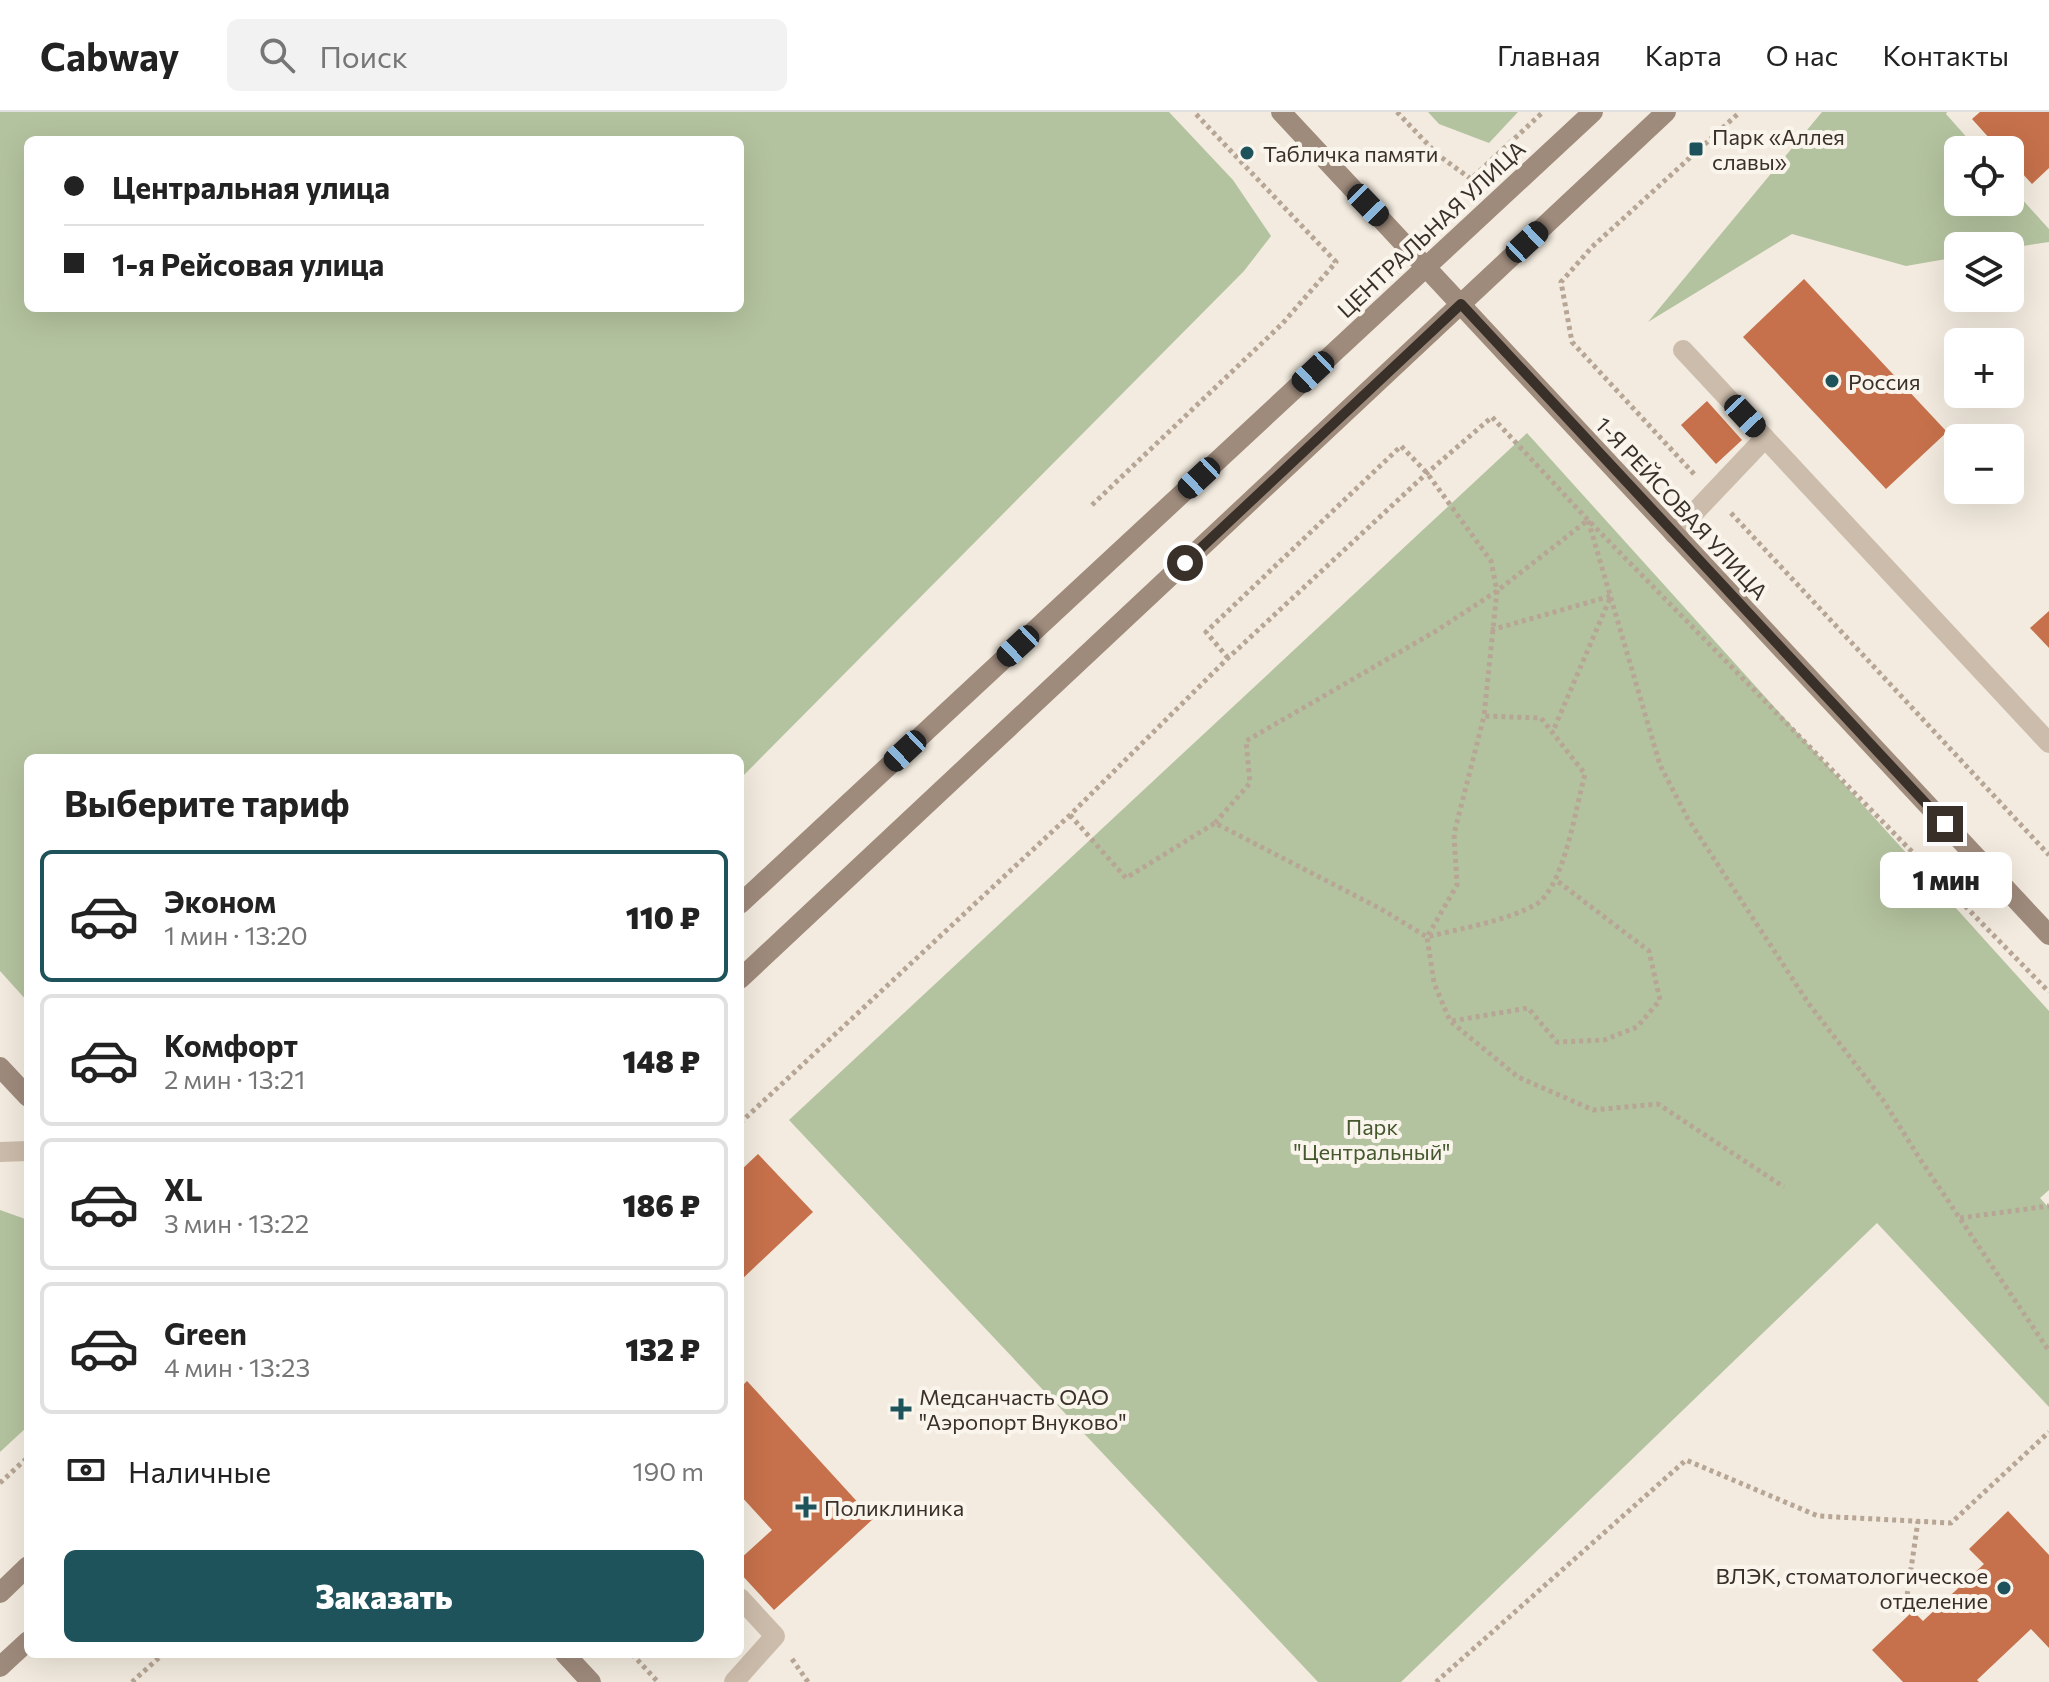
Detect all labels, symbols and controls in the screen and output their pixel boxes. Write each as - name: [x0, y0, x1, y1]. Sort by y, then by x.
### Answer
- search box: [227, 19, 787, 91]
- text: Cabway: [40, 32, 179, 79]
- icon: search: [255, 33, 299, 77]
- text: Поиск: [319, 37, 408, 74]
- text: Главная: [1497, 38, 1601, 72]
- text: Карта: [1645, 38, 1722, 72]
- text: О нас: [1766, 38, 1838, 72]
- text: Контакты: [1882, 38, 2009, 72]
- place label: Парк «Аллея славы»: [1712, 123, 1845, 175]
- street label: ЦЕНТРАЛЬНАЯ УЛИЦА: [1331, 135, 1531, 323]
- map controls: [1944, 136, 2024, 504]
- button: locate: [1944, 136, 2024, 216]
- place label: Табличка памяти: [1263, 140, 1438, 167]
- marker: Парк «Аллея славы»: [1687, 140, 1705, 158]
- marker: Табличка памяти: [1238, 144, 1256, 162]
- text: Центральная улица: [112, 168, 390, 205]
- car: [1343, 179, 1393, 231]
- car: [1501, 217, 1553, 267]
- button: layers: [1944, 232, 2024, 312]
- text: 1-я Рейсовая улица: [112, 245, 384, 282]
- button: +: [1944, 328, 2024, 408]
- car: [1287, 347, 1339, 397]
- place label: Россия: [1848, 368, 1921, 395]
- marker: Россия: [1823, 372, 1841, 390]
- car: [1720, 390, 1770, 442]
- street label: 1-Я РЕЙСОВАЯ УЛИЦА: [1590, 411, 1774, 605]
- button: −: [1944, 424, 2024, 504]
- car: [1173, 453, 1225, 503]
- route start: [1167, 545, 1203, 581]
- car: [992, 621, 1044, 671]
- car: [879, 726, 931, 776]
- text: Выберите тариф: [64, 780, 349, 824]
- route end: [1927, 806, 1963, 842]
- callout: 1 мин: [1879, 852, 2011, 908]
- text: 1 мин: [1912, 864, 1980, 895]
- icon: car: [68, 880, 140, 952]
- text: Эконом: [164, 882, 276, 919]
- text: 110 ₽: [626, 898, 700, 935]
- text: 1 мин · 13:20: [164, 919, 308, 950]
- icon: car: [68, 1024, 140, 1096]
- text: Комфорт: [164, 1026, 298, 1063]
- text: 148 ₽: [623, 1042, 700, 1079]
- text: 2 мин · 13:21: [164, 1063, 305, 1094]
- park label: Парк "Центральный": [1293, 1113, 1451, 1165]
- icon: car: [68, 1168, 140, 1240]
- text: XL: [164, 1170, 203, 1207]
- text: 186 ₽: [623, 1186, 700, 1223]
- text: 3 мин · 13:22: [164, 1207, 309, 1238]
- icon: car: [68, 1312, 140, 1384]
- text: Green: [164, 1314, 247, 1351]
- text: 132 ₽: [625, 1330, 700, 1367]
- text: 4 мин · 13:23: [164, 1351, 310, 1382]
- place label: Медсанчасть ОАО "Аэропорт Внуково": [919, 1383, 1127, 1435]
- marker: Медсанчасть ОАО "Аэропорт Внуково": [890, 1398, 912, 1420]
- icon: cash: [64, 1448, 108, 1492]
- text: Наличные: [128, 1452, 271, 1489]
- text: 190 m: [632, 1455, 704, 1486]
- place label: Поликлиника: [824, 1494, 964, 1521]
- marker: Поликлиника: [795, 1496, 817, 1518]
- button: Заказать: [64, 1550, 704, 1642]
- place label: ВЛЭК, стоматологическое отделение: [1715, 1562, 1988, 1614]
- marker: ВЛЭК, стоматологическое отделение: [1995, 1579, 2013, 1597]

